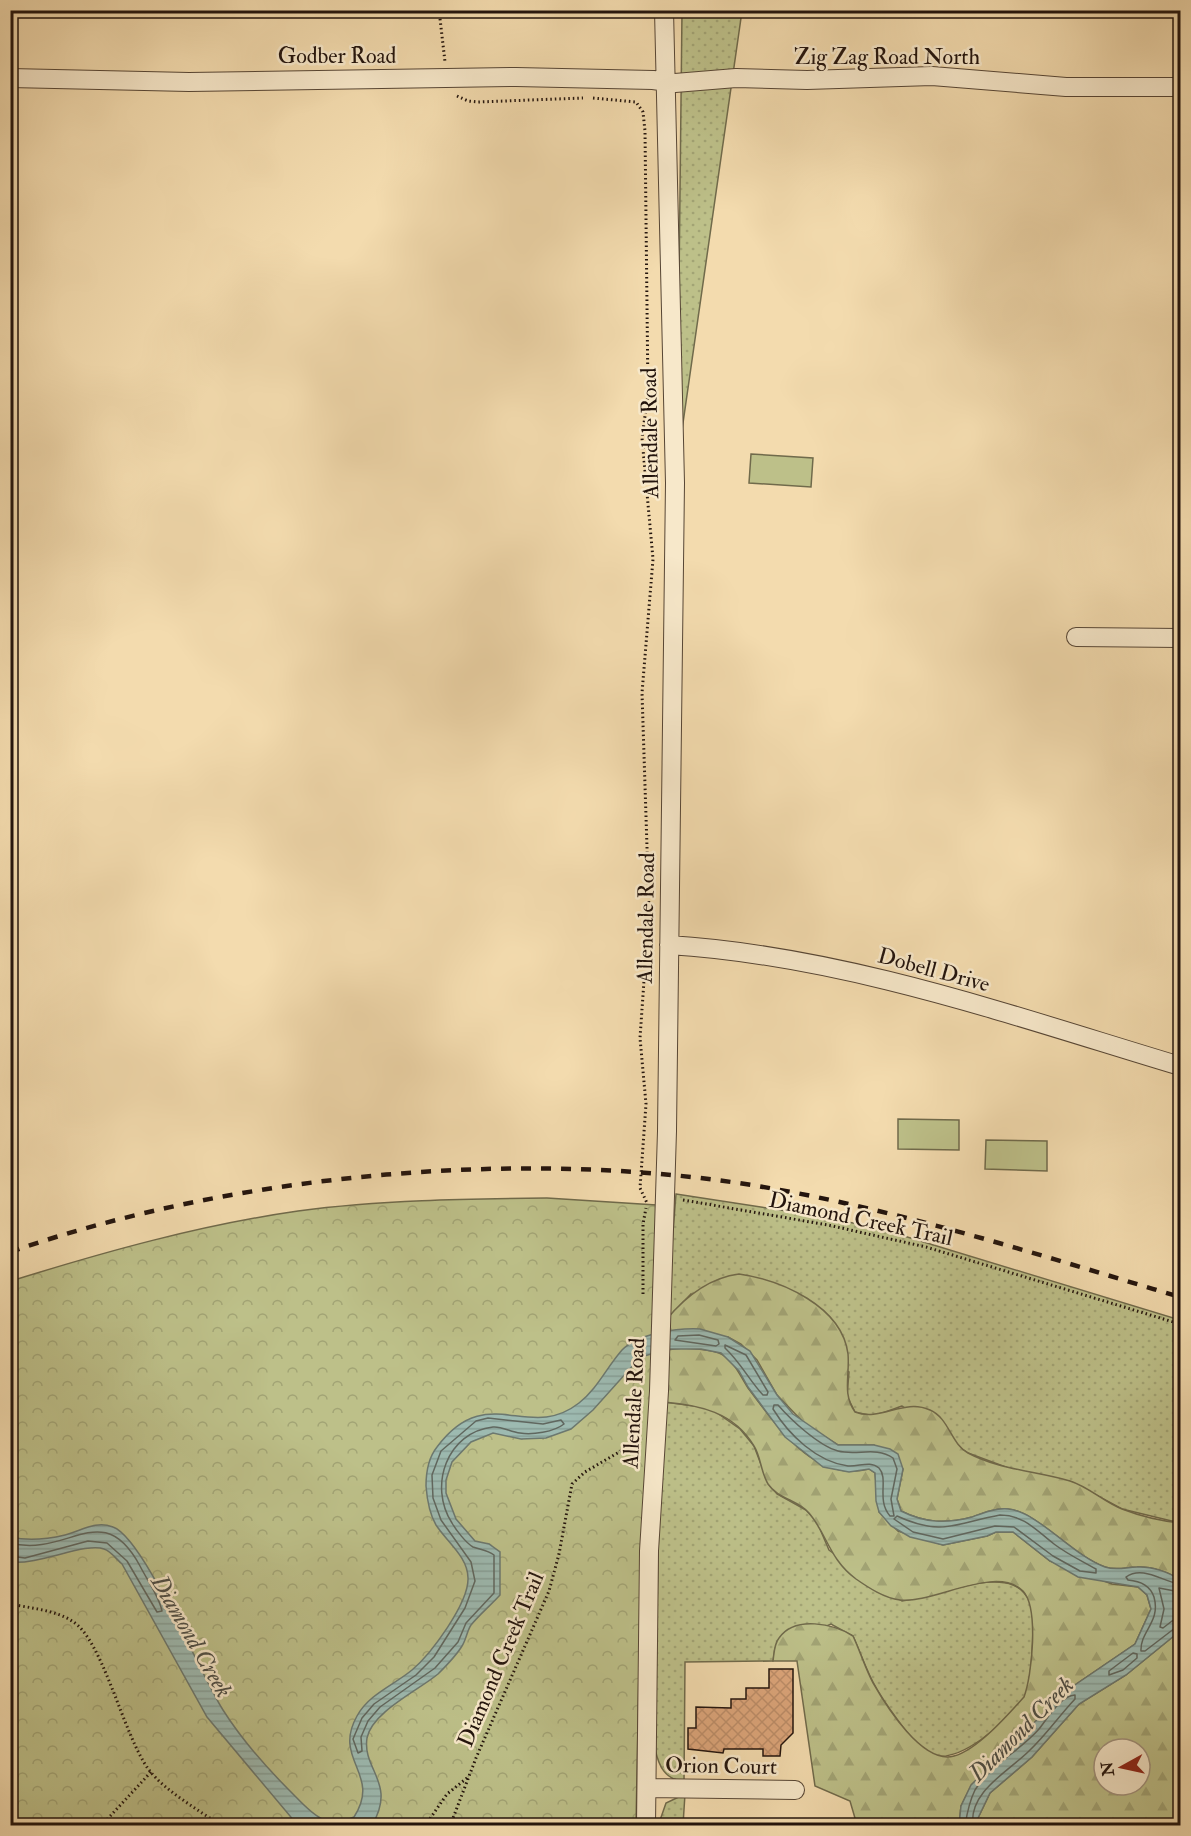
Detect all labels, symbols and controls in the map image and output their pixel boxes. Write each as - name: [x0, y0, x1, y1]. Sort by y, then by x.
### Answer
- street label: Godber Road: [278, 42, 397, 70]
- street label: Zig Zag Road North: [794, 43, 981, 71]
- street label: Allendale Road: [635, 367, 665, 500]
- street label: Allendale Road: [631, 852, 661, 985]
- street label: Dobell Drive: [875, 942, 993, 998]
- street label: Diamond Creek Trail: [766, 1186, 956, 1252]
- street label: Allendale Road: [617, 1337, 651, 1470]
- street label: Diamond Creek Trail: [451, 1567, 551, 1751]
- water label: Diamond Creek: [143, 1568, 239, 1703]
- water label: Diamond Creek: [961, 1670, 1081, 1789]
- north arrow: [1092, 1737, 1152, 1797]
- street label: Orion Court: [665, 1751, 777, 1781]
- text: N: [1097, 1760, 1119, 1778]

